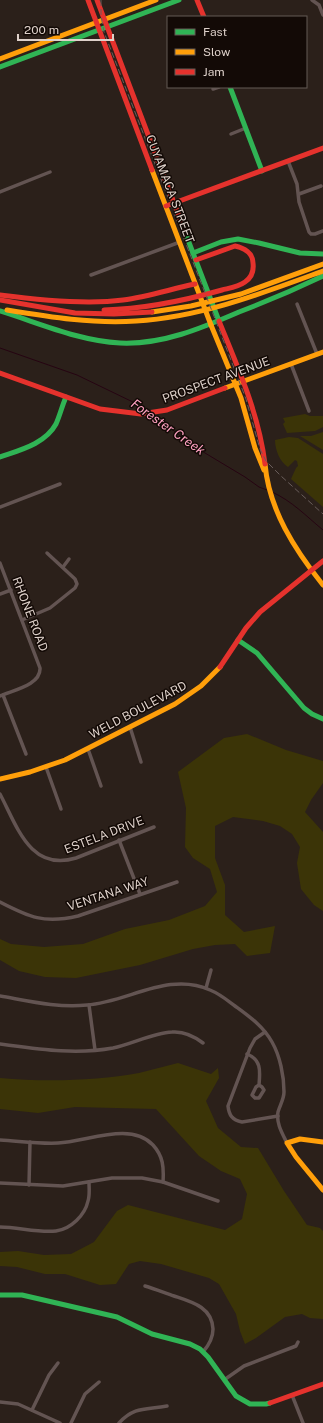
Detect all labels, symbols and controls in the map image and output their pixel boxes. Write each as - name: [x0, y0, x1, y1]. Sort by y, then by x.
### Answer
- scale bar: [18, 16, 113, 42]
- legend: [167, 16, 307, 88]
- text: 200 m: [24, 23, 59, 37]
- text: Fast: [203, 25, 228, 39]
- text: Slow: [203, 45, 231, 59]
- text: Jam: [203, 65, 225, 79]
- street label: CUYAMACA STREET: [143, 133, 197, 245]
- street label: PROSPECT AVENUE: [160, 354, 272, 406]
- water label: Forester Creek: [128, 396, 208, 458]
- street label: RHONE ROAD: [9, 575, 51, 653]
- street label: WELD BOULEVARD: [87, 678, 189, 742]
- street label: ESTELA DRIVE: [62, 813, 146, 857]
- street label: VENTANA WAY: [66, 874, 151, 914]

